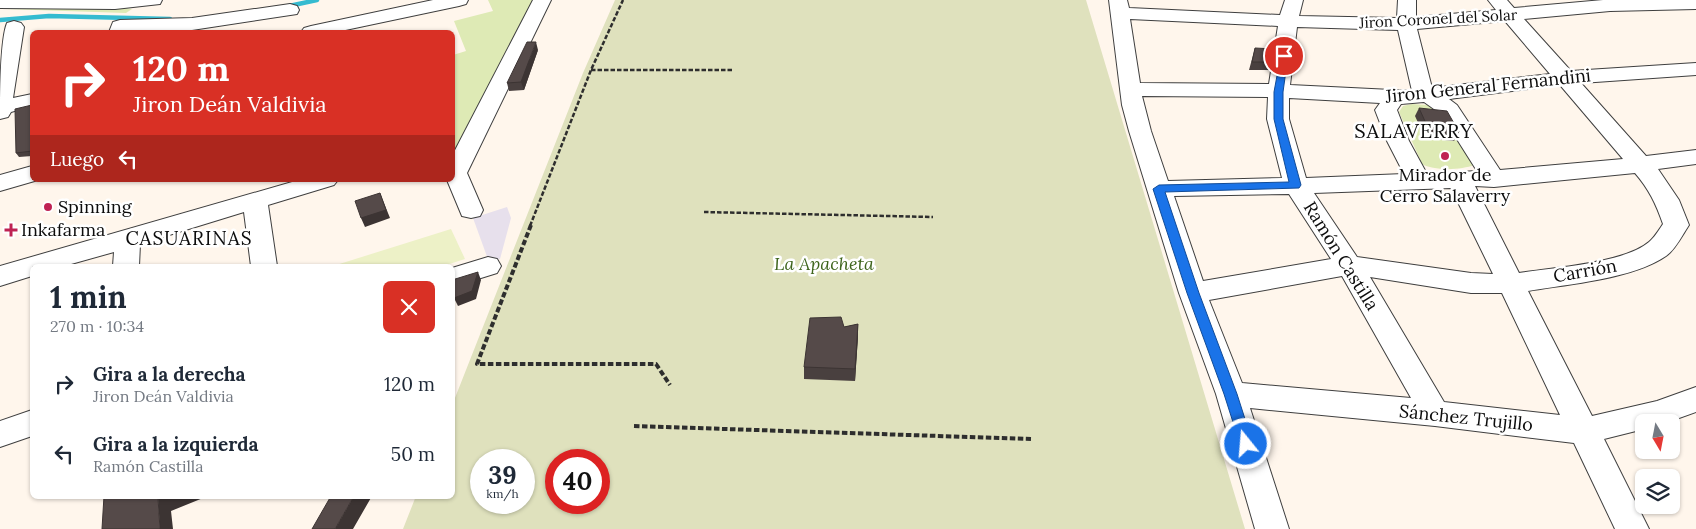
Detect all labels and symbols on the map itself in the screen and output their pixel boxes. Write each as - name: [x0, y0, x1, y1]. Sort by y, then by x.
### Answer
- street label: Jiron Coronel del Solar: [1357, 5, 1518, 32]
- pin: [1263, 35, 1305, 77]
- street label: Jiron General Fernandini: [1383, 63, 1592, 108]
- district label: SALAVERRY: [1354, 118, 1474, 143]
- marker: Mirador de Cerro Salaverry: [1439, 150, 1451, 162]
- place label: Mirador de Cerro Salaverry: [1380, 163, 1511, 207]
- place label: Spinning: [58, 195, 133, 218]
- street label: Ramón Castilla: [1299, 197, 1384, 314]
- marker: Spinning: [42, 201, 54, 213]
- place label: Inkafarma: [21, 218, 105, 241]
- marker: Inkafarma: [5, 224, 17, 236]
- district label: CASUARINAS: [126, 226, 252, 250]
- park label: La Apacheta: [774, 252, 874, 275]
- street label: Carrión: [1551, 254, 1618, 287]
- street label: Sánchez Trujillo: [1398, 399, 1534, 436]
- north arrow: [1635, 414, 1680, 459]
- position arrow: [1219, 417, 1271, 469]
- speed limit sign: 40: [545, 449, 610, 514]

